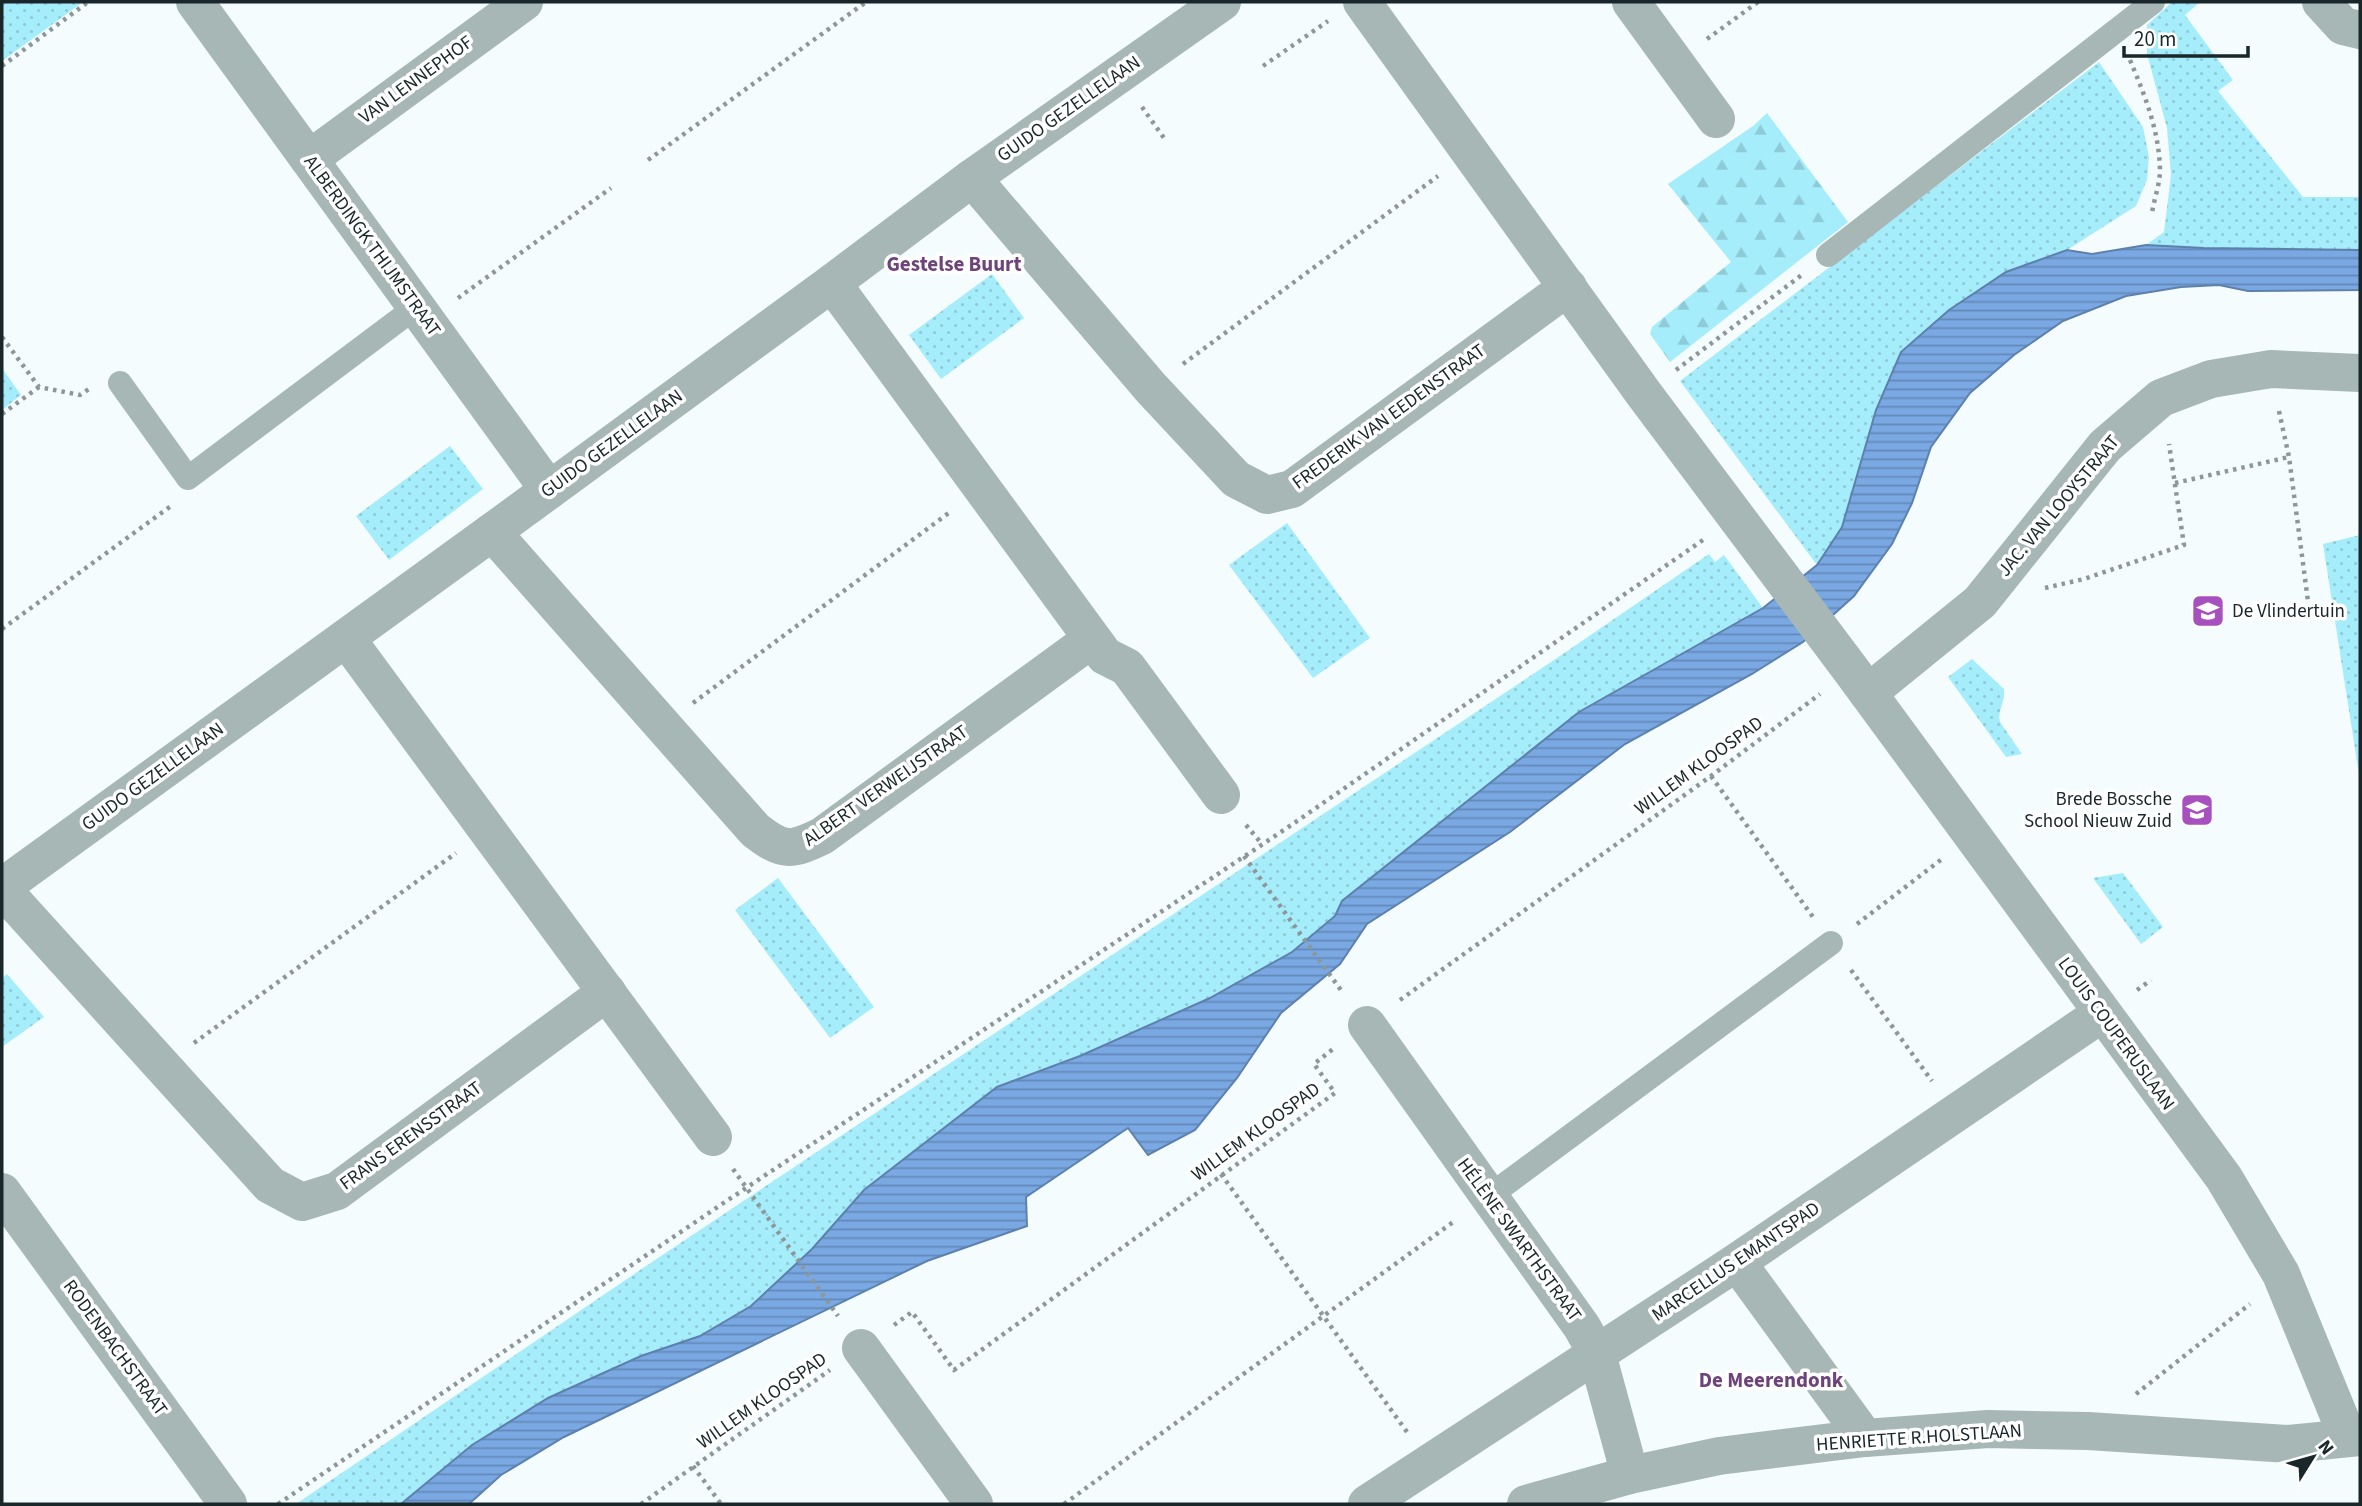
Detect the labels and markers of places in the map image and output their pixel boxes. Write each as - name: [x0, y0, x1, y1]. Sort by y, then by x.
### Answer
- school or university icon: De Vlindertuin: [2189, 592, 2227, 630]
- place label: De Vlindertuin: [2232, 598, 2345, 625]
- place label: Brede Bossche School Nieuw Zuid: [2024, 786, 2172, 835]
- school or university icon: Brede Bossche School Nieuw Zuid: [2178, 791, 2216, 829]

